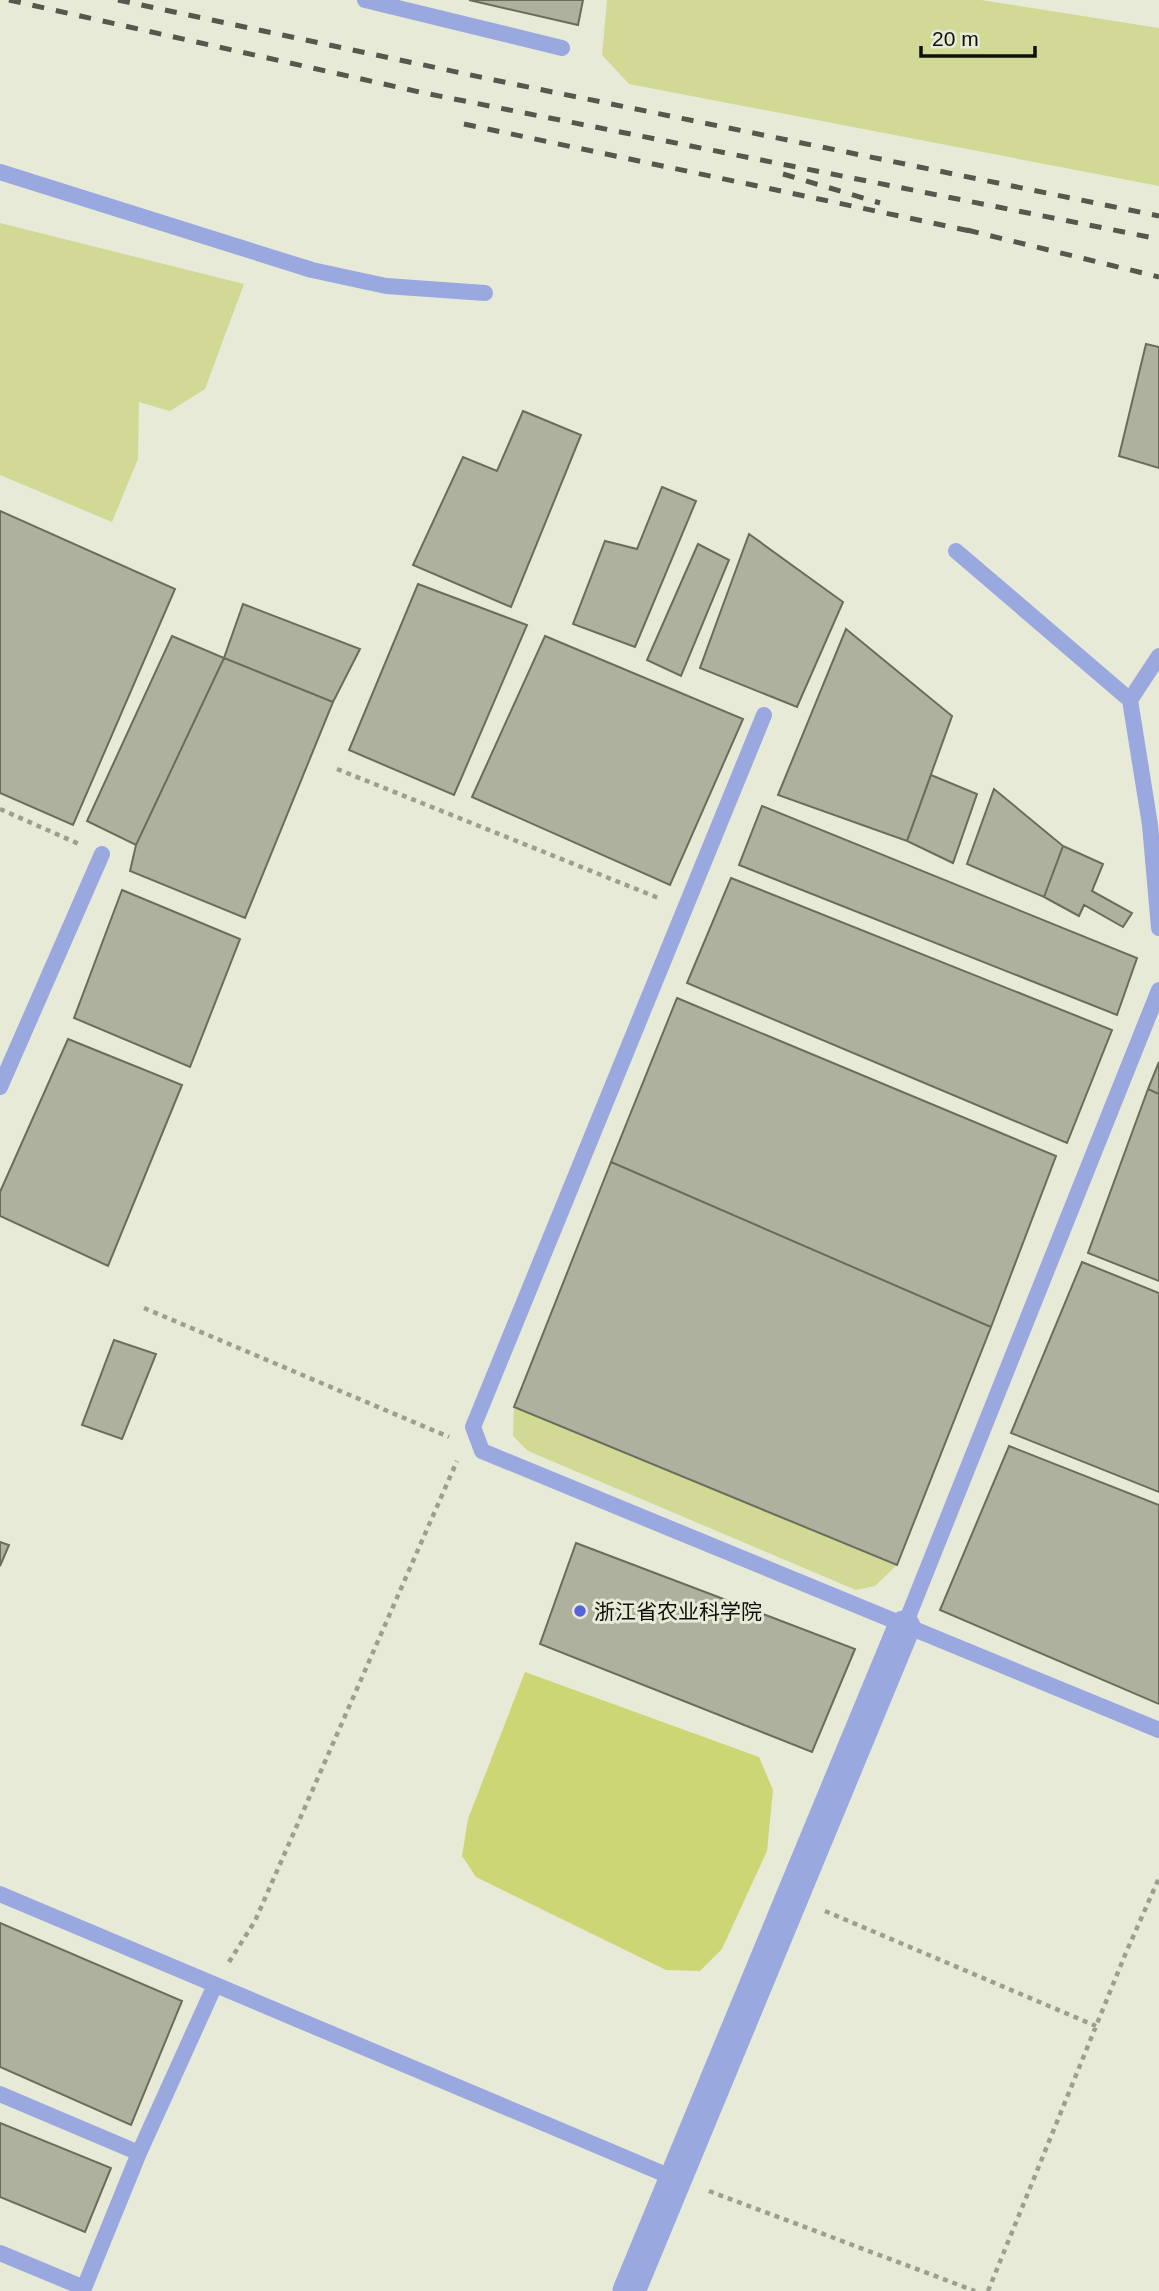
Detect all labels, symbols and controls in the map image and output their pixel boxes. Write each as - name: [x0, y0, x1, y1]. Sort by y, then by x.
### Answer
- scale bar: [921, 14, 1035, 58]
- text: 20 m: [932, 27, 979, 50]
- place label: 浙江省农业科学院: [594, 1600, 762, 1623]
- marker: 浙江省农业科学院: [572, 1603, 588, 1619]

